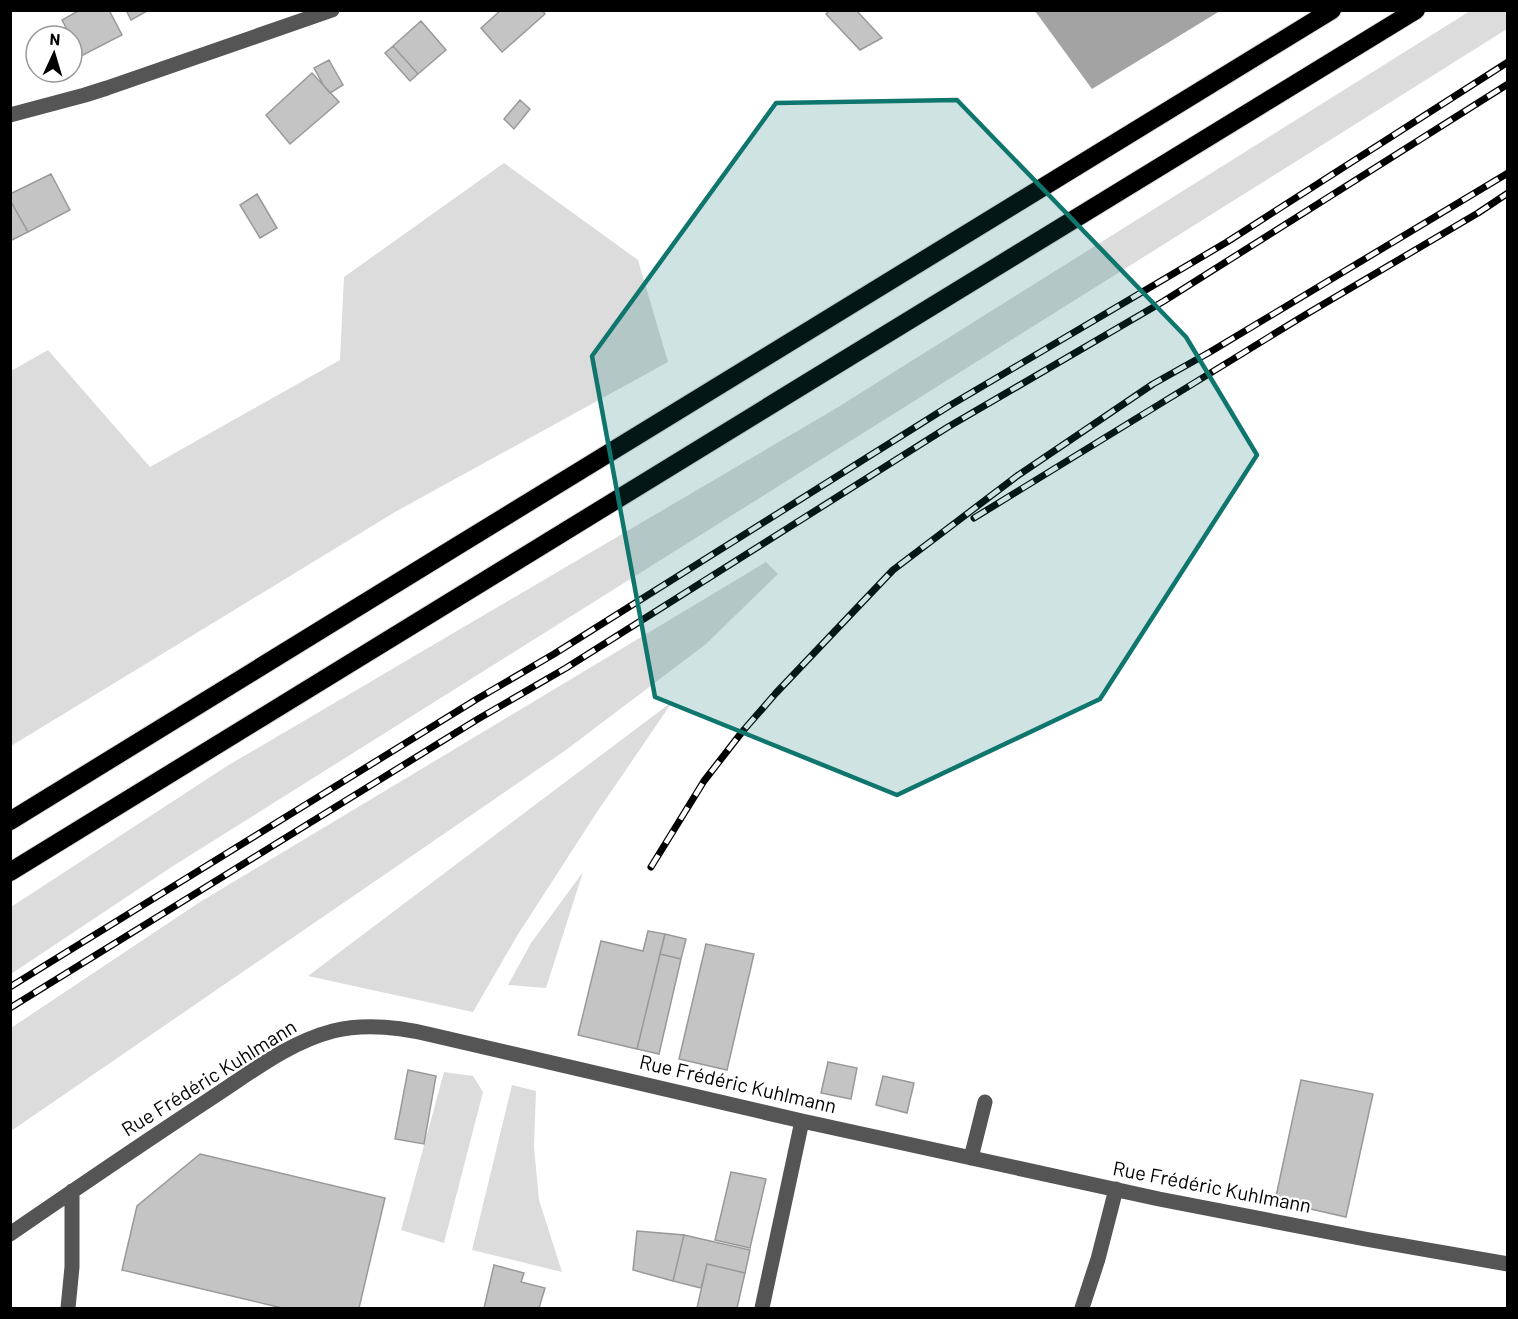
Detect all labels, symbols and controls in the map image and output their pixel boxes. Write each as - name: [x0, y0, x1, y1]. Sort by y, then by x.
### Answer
- north arrow: [24, 24, 84, 84]
- text: N: [49, 29, 61, 48]
- street label: Rue Frédéric Kuhlmann: [117, 1014, 300, 1141]
- street label: Rue Frédéric Kuhlmann: [637, 1049, 839, 1117]
- street label: Rue Frédéric Kuhlmann: [1111, 1155, 1313, 1217]

